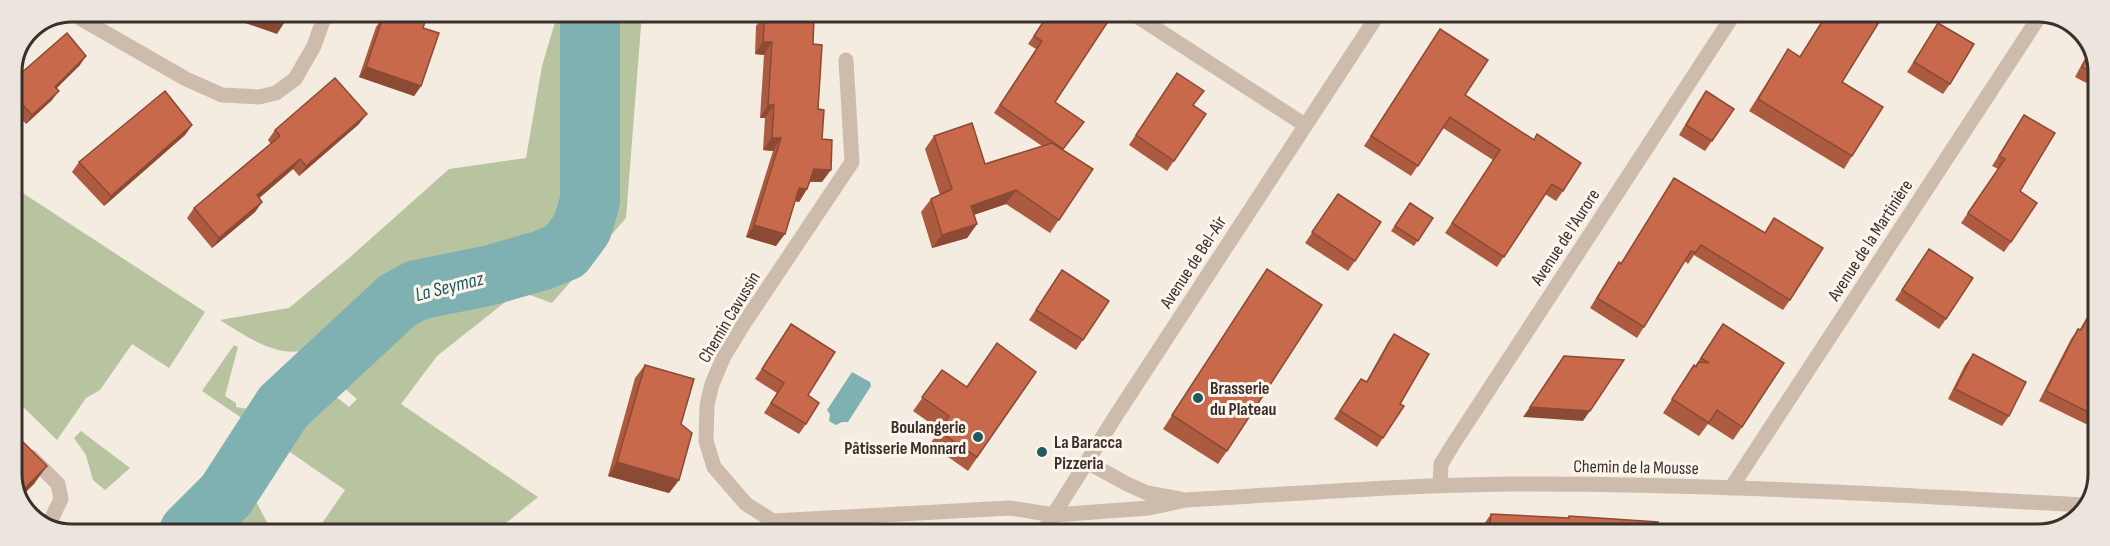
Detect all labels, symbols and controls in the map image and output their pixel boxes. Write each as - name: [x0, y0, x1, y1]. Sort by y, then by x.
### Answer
- street label: Avenue de la Martinière: [1823, 176, 1917, 305]
- street label: Avenue de l'Aurore: [1526, 185, 1604, 290]
- street label: Avenue de Bel-Air: [1155, 212, 1231, 313]
- water label: La Seymaz: [413, 267, 487, 307]
- street label: Chemin Cavussin: [694, 268, 765, 367]
- place label: Brasserie du Plateau: [1210, 378, 1277, 420]
- marker: Brasserie du Plateau: [1191, 391, 1205, 405]
- place label: Boulangerie Pâtisserie Monnard: [844, 417, 966, 459]
- marker: Boulangerie Pâtisserie Monnard: [971, 430, 985, 444]
- place label: La Baracca Pizzeria: [1054, 432, 1122, 474]
- marker: La Baracca Pizzeria: [1035, 445, 1049, 459]
- street label: Chemin de la Mousse: [1573, 456, 1699, 479]

